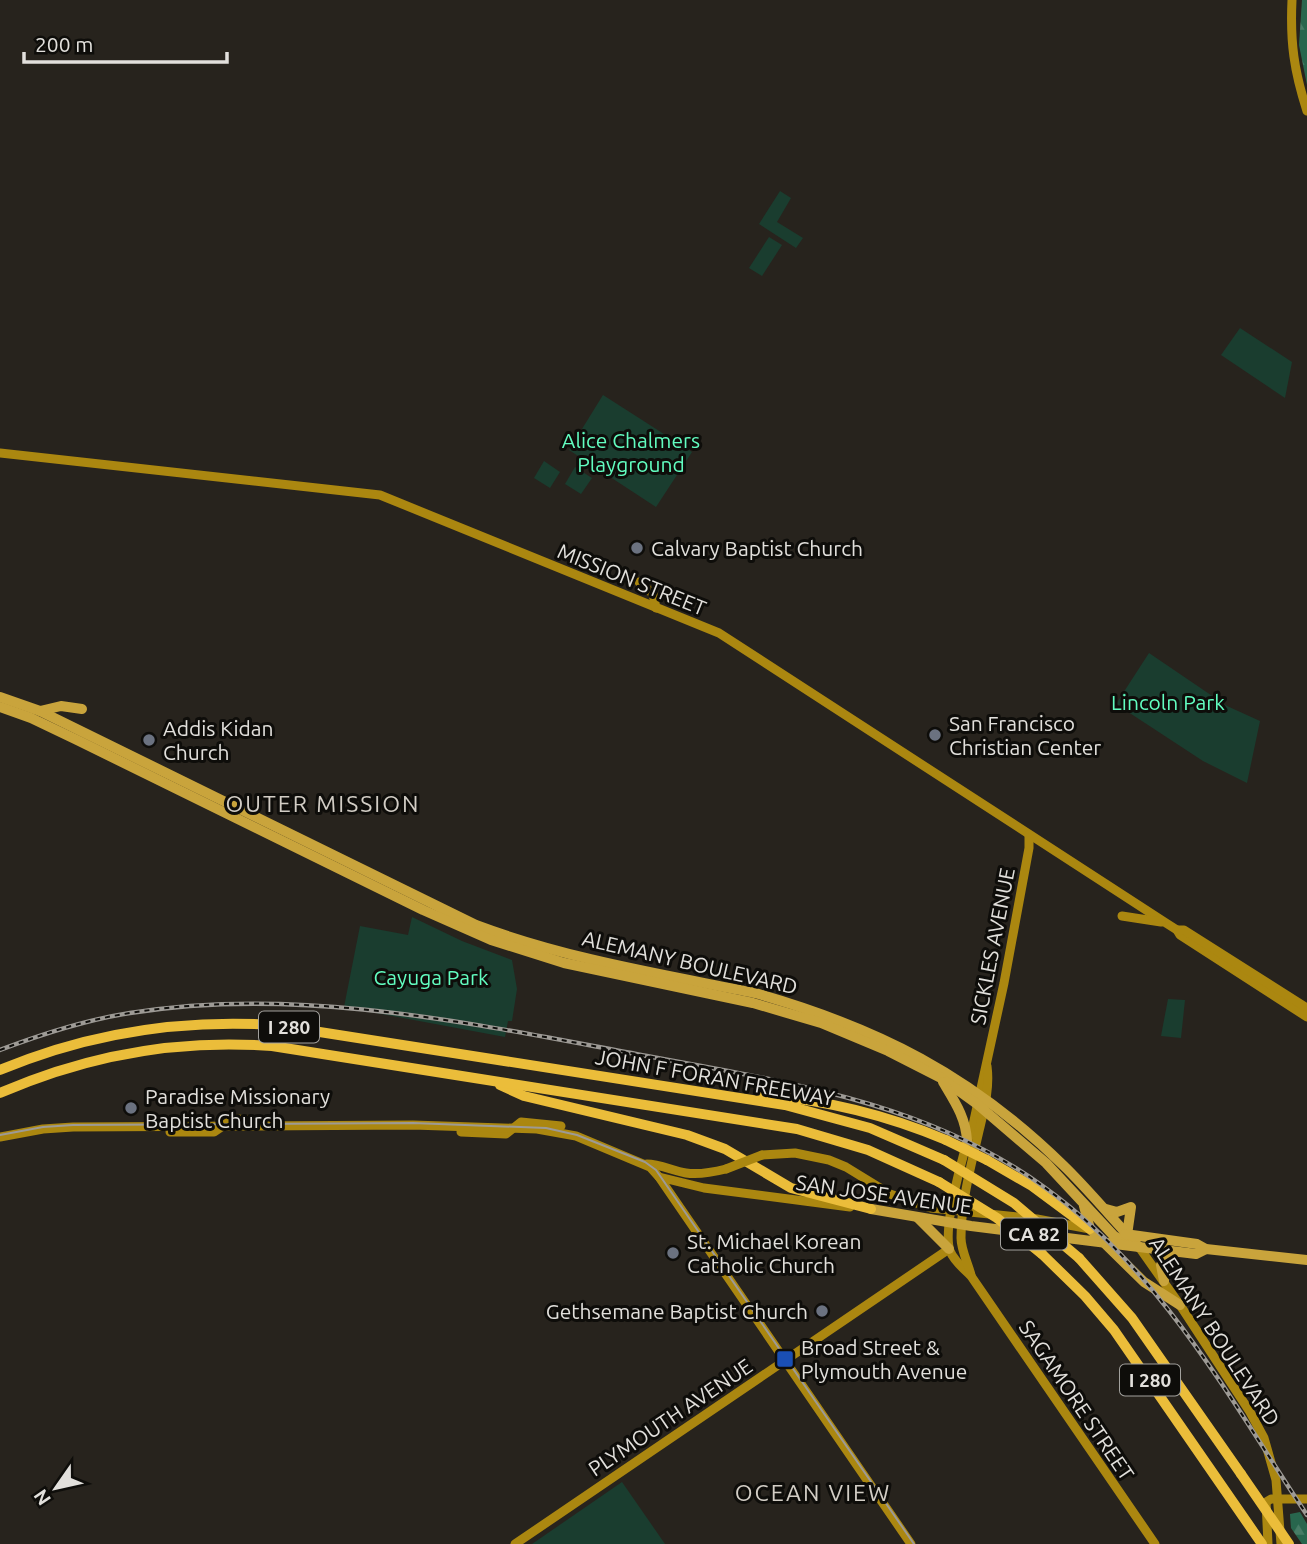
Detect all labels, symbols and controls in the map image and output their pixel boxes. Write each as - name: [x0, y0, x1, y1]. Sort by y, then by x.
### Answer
- scale bar: [24, 21, 228, 65]
- text: 200 m: [35, 32, 93, 56]
- park label: Alice Chalmers Playground: [562, 428, 700, 476]
- place label: Calvary Baptist Church: [651, 536, 863, 560]
- street label: MISSION STREET: [554, 538, 710, 620]
- marker: Calvary Baptist Church: [629, 540, 645, 556]
- park label: Lincoln Park: [1111, 690, 1225, 714]
- place label: San Francisco Christian Center: [949, 711, 1101, 759]
- place label: Addis Kidan Church: [163, 716, 274, 764]
- marker: San Francisco Christian Center: [927, 727, 943, 743]
- marker: Addis Kidan Church: [141, 732, 157, 748]
- district label: OUTER MISSION: [225, 791, 421, 816]
- street label: SICKLES AVENUE: [965, 866, 1019, 1026]
- street label: ALEMANY BOULEVARD: [580, 926, 800, 998]
- park label: Cayuga Park: [373, 965, 489, 989]
- road number: I 280: [259, 1012, 319, 1042]
- street label: JOHN F FORAN FREEWAY: [593, 1044, 837, 1110]
- place label: Paradise Missionary Baptist Church: [145, 1084, 330, 1132]
- marker: Paradise Missionary Baptist Church: [123, 1100, 139, 1116]
- street label: SAN JOSE AVENUE: [794, 1170, 974, 1218]
- road number: CA 82: [1001, 1218, 1067, 1250]
- place label: St. Michael Korean Catholic Church: [687, 1229, 861, 1277]
- street label: ALEMANY BOULEVARD: [1145, 1232, 1285, 1430]
- marker: St. Michael Korean Catholic Church: [665, 1245, 681, 1261]
- place label: Gethsemane Baptist Church: [546, 1299, 808, 1323]
- marker: Gethsemane Baptist Church: [814, 1303, 830, 1319]
- street label: SAGAMORE STREET: [1015, 1316, 1139, 1485]
- place label: Broad Street & Plymouth Avenue: [801, 1335, 967, 1383]
- marker: Broad Street & Plymouth Avenue: [775, 1349, 795, 1369]
- street label: PLYMOUTH AVENUE: [584, 1353, 756, 1481]
- road number: I 280: [1120, 1364, 1180, 1396]
- north arrow: [21, 1453, 91, 1523]
- district label: OCEAN VIEW: [735, 1480, 891, 1505]
- text: N: [29, 1485, 55, 1510]

